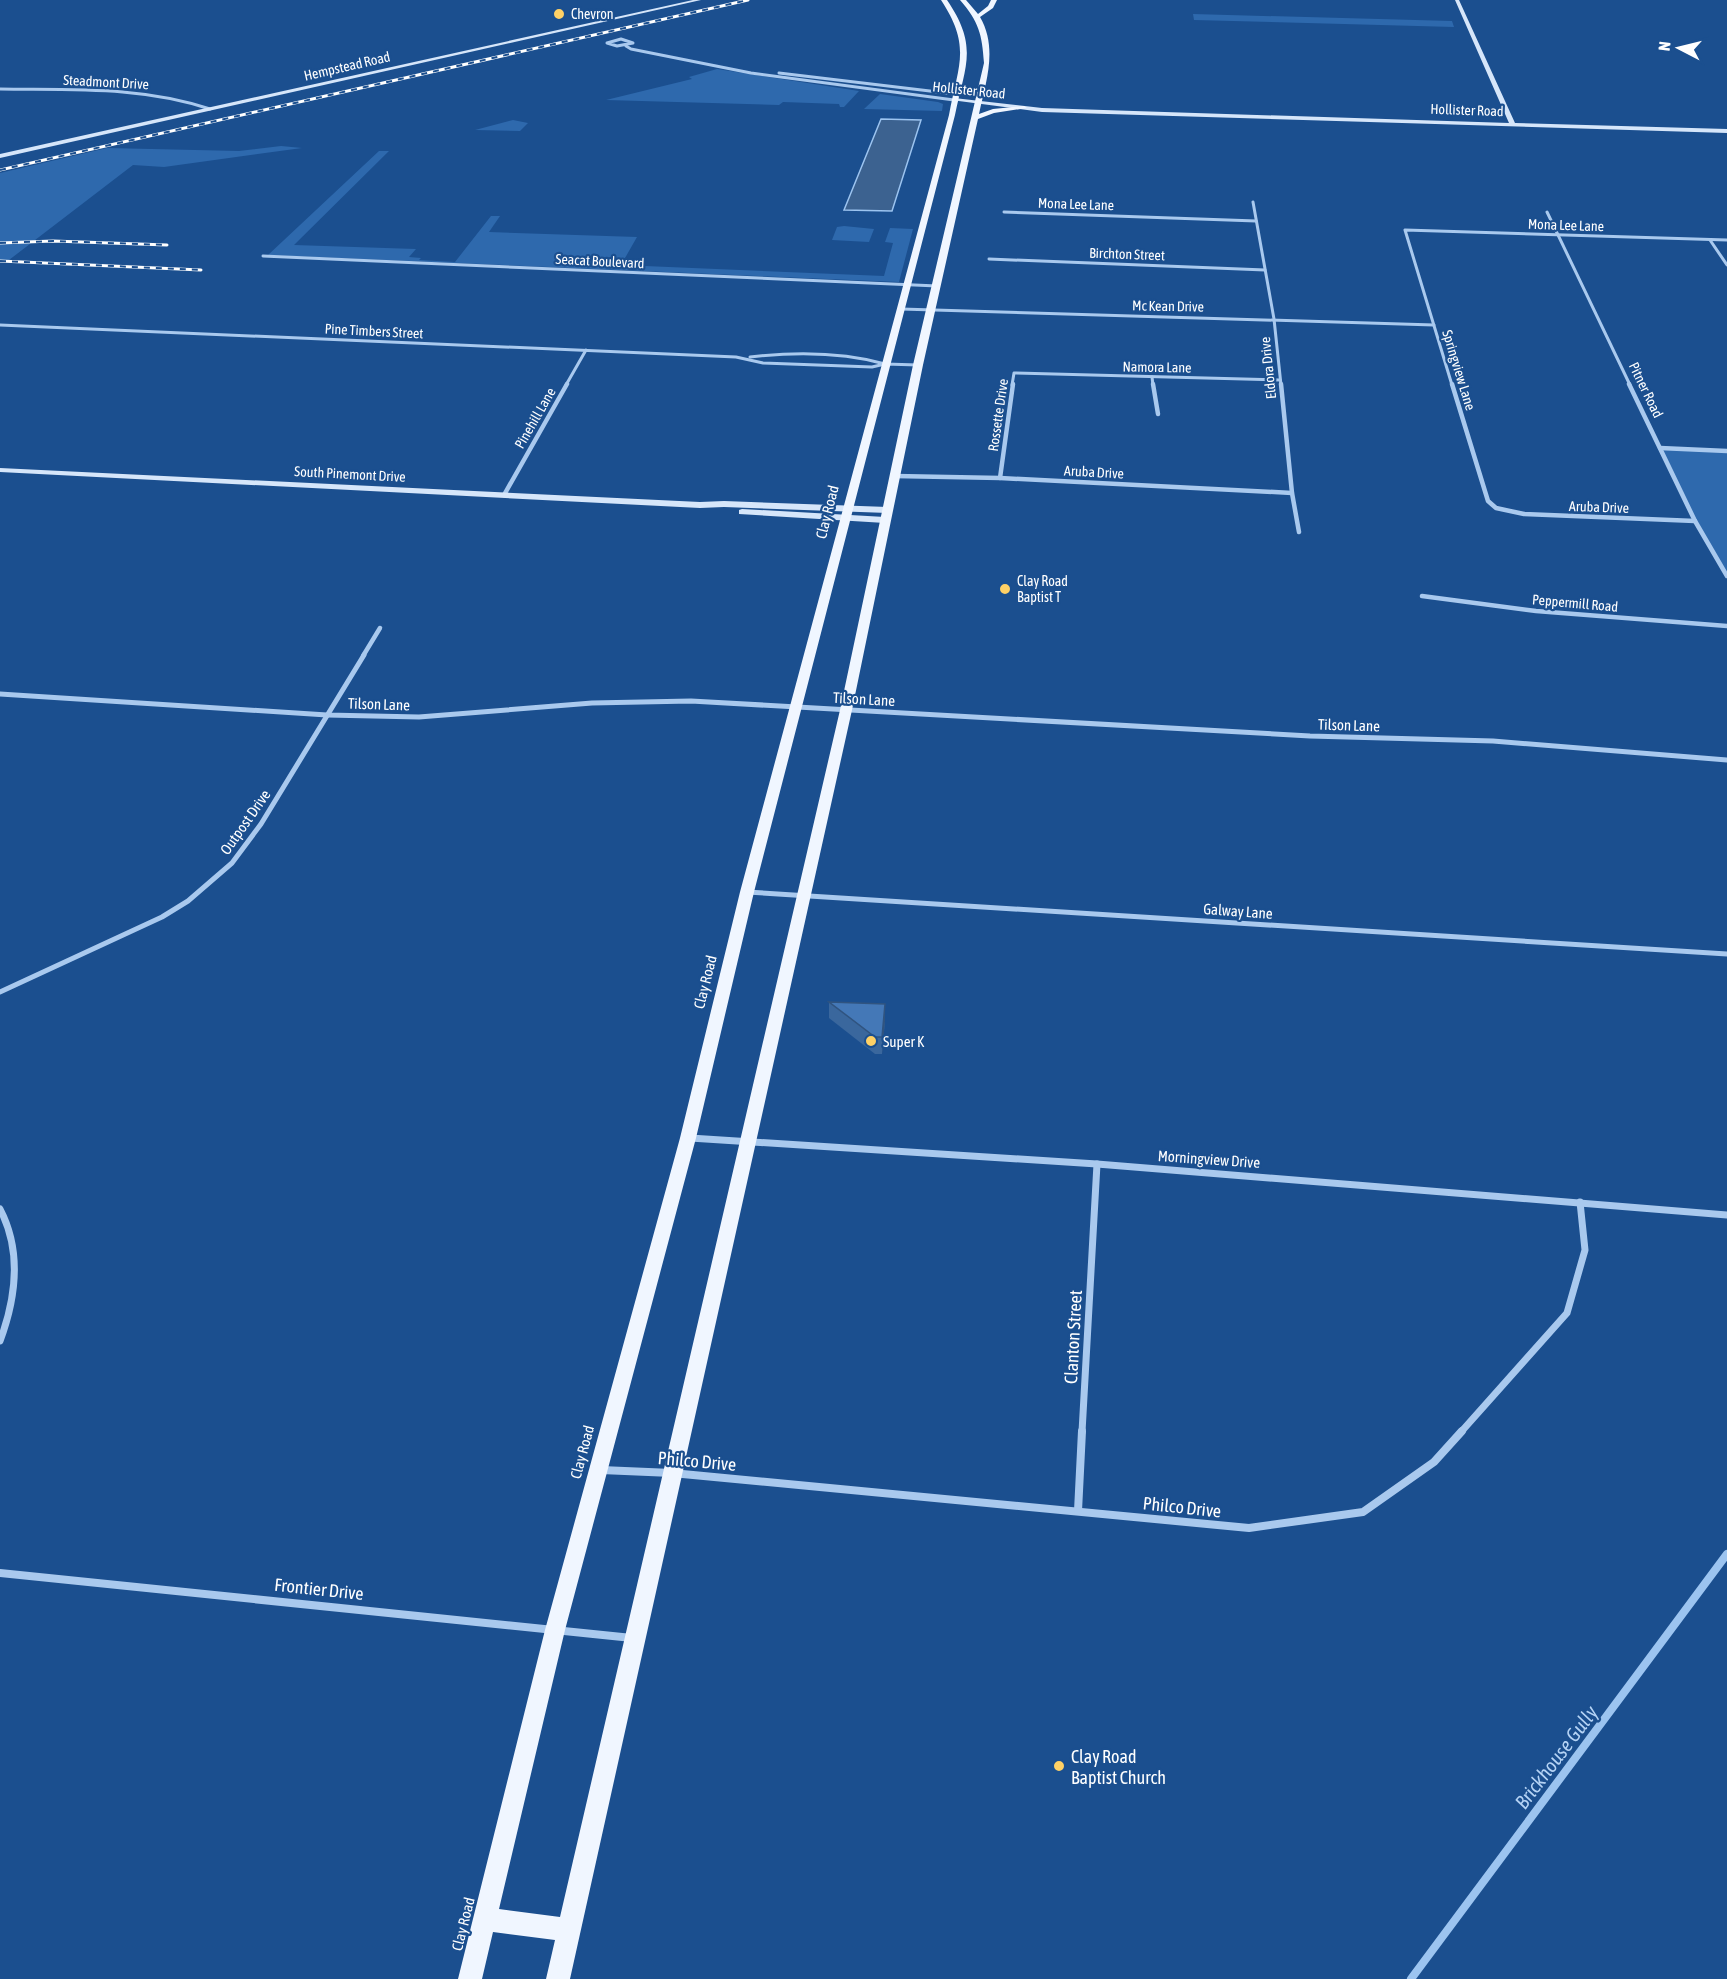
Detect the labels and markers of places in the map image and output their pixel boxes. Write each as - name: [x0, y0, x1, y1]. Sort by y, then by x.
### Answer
- place label: Chevron: [571, 6, 614, 22]
- marker: Chevron: [552, 7, 566, 21]
- place label: Clay Road Baptist T: [1017, 573, 1068, 605]
- marker: Clay Road Baptist T: [998, 582, 1012, 596]
- place label: Super K: [883, 1033, 925, 1050]
- marker: Super K: [864, 1034, 878, 1048]
- place label: Clay Road Baptist Church: [1071, 1746, 1166, 1788]
- marker: Clay Road Baptist Church: [1052, 1759, 1066, 1773]

